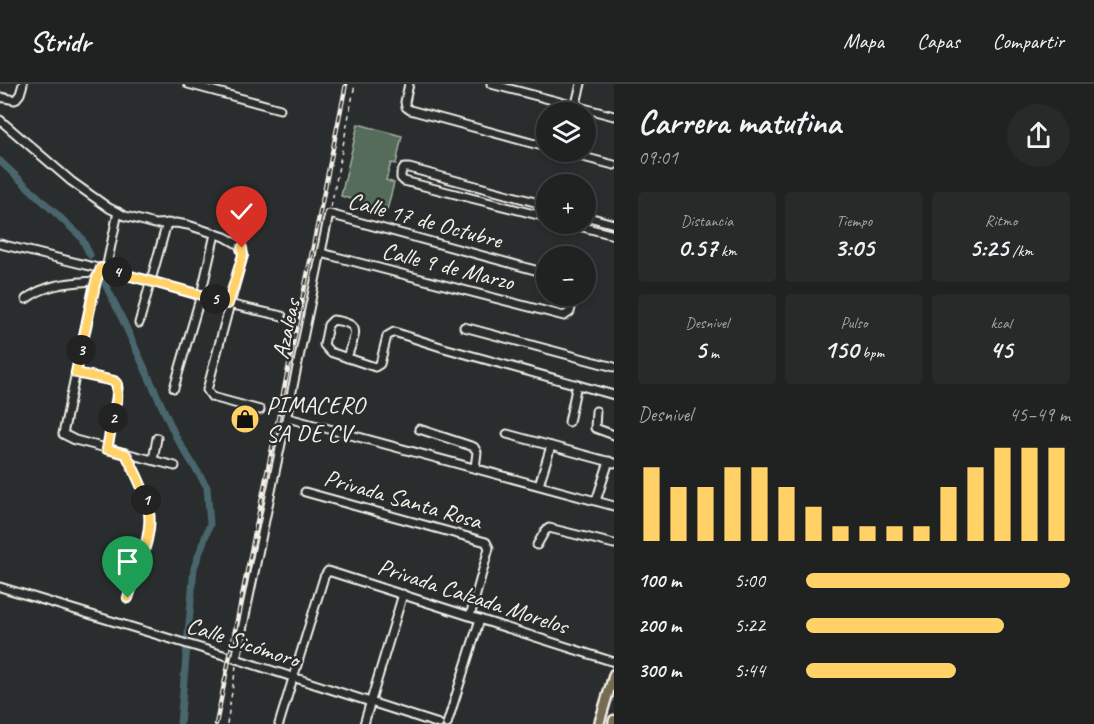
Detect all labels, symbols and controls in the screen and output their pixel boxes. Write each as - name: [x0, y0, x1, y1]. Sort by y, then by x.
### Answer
- text: Stridr: [30, 24, 91, 59]
- text: Mapa: [843, 28, 884, 54]
- text: Capas: [917, 28, 960, 54]
- text: Compartir: [993, 28, 1064, 54]
- text: Carrera matutina: [638, 101, 841, 143]
- map controls: [536, 102, 596, 306]
- button: layers: [536, 102, 596, 162]
- button: share: [1007, 104, 1070, 167]
- text: 09:01: [638, 145, 678, 170]
- button: +: [536, 174, 596, 234]
- street label: Calle 17 de Octubre: [345, 185, 507, 256]
- pin: [216, 186, 267, 248]
- icon: check: [225, 195, 258, 228]
- text: Distancia: [681, 211, 733, 231]
- text: Tiempo: [836, 211, 872, 231]
- text: Ritmo: [985, 211, 1017, 231]
- text: 0.57: [677, 231, 717, 264]
- text: 3:05: [834, 231, 874, 264]
- text: 5:25: [969, 231, 1008, 264]
- street label: Calle 9 de Marzo: [379, 235, 518, 297]
- text: km: [717, 241, 737, 261]
- text: /km: [1008, 241, 1033, 261]
- button: −: [536, 246, 596, 306]
- pin: 4: [102, 257, 132, 287]
- text: 4: [113, 262, 121, 282]
- pin: 5: [200, 284, 230, 314]
- text: 5: [212, 289, 218, 309]
- street label: Azaleas: [265, 295, 307, 362]
- text: Desnivel: [685, 313, 729, 333]
- text: Pulso: [841, 313, 867, 333]
- text: kcal: [990, 313, 1012, 333]
- text: 5: [695, 333, 706, 366]
- text: 150: [824, 333, 858, 366]
- text: 45: [990, 333, 1012, 366]
- pin: 3: [66, 335, 96, 365]
- text: 3: [77, 340, 85, 360]
- text: m: [706, 343, 719, 363]
- text: bpm: [858, 343, 884, 363]
- place label: PIMACERO SA DE CV: [266, 390, 367, 448]
- text: Desnivel: [638, 402, 692, 427]
- text: 45–49 m: [1009, 402, 1070, 427]
- pin: 2: [98, 403, 128, 433]
- shop icon: PIMACERO SA DE CV: [229, 403, 261, 435]
- text: 2: [109, 408, 117, 428]
- street label: Privada Santa Rosa: [321, 462, 487, 536]
- pin: 1: [131, 485, 161, 515]
- text: 1: [142, 490, 150, 510]
- pin: [102, 536, 153, 598]
- icon: arrive: [111, 545, 144, 578]
- street label: Privada Calzada Morelos: [374, 551, 574, 641]
- text: 100 m: [638, 568, 681, 593]
- text: 5:00: [734, 568, 765, 593]
- street label: Calle Sicómoro: [183, 610, 305, 675]
- text: 200 m: [638, 613, 681, 638]
- text: 5:22: [734, 613, 765, 638]
- text: 300 m: [638, 658, 681, 683]
- text: 5:44: [734, 658, 765, 683]

